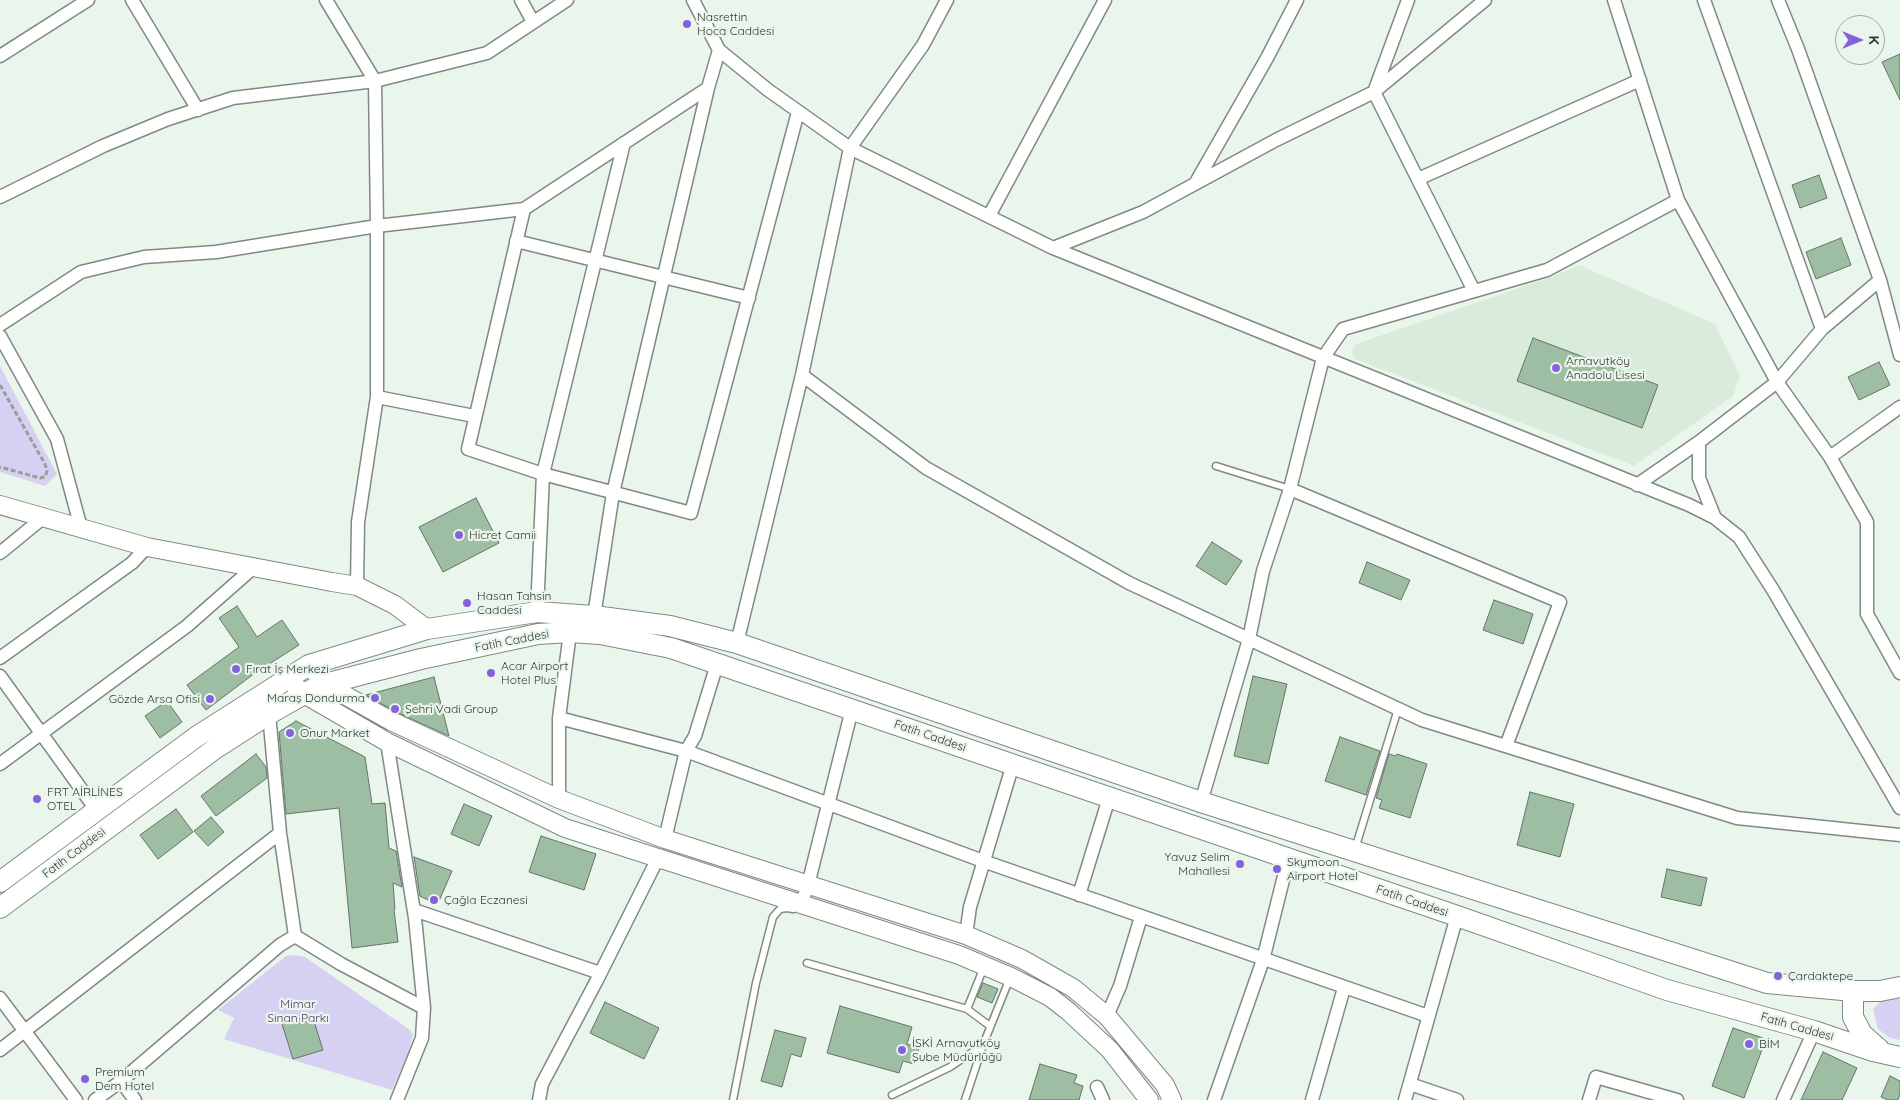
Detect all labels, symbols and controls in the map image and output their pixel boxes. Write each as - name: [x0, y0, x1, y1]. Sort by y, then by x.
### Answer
- place label: Nasrettin Hoca Caddesi: [697, 10, 774, 38]
- north arrow: [1835, 15, 1885, 65]
- marker: Nasrettin Hoca Caddesi: [681, 18, 693, 30]
- text: K: [1865, 35, 1883, 45]
- place label: Arnavutköy Anadolu Lisesi: [1566, 354, 1645, 382]
- marker: Arnavutköy Anadolu Lisesi: [1550, 362, 1562, 374]
- place label: Hicret Camii: [469, 528, 536, 542]
- marker: Hicret Camii: [453, 529, 465, 541]
- place label: Hasan Tahsin Caddesi: [477, 589, 551, 617]
- marker: Hasan Tahsin Caddesi: [461, 597, 473, 609]
- street label: Fatih Caddesi: [474, 627, 550, 655]
- place label: Acar Airport Hotel Plus: [501, 659, 568, 687]
- place label: Fırat İş Merkezi: [246, 662, 329, 676]
- marker: Fırat İş Merkezi: [230, 663, 242, 675]
- marker: Acar Airport Hotel Plus: [485, 667, 497, 679]
- place label: Maraş Dondurma: [267, 691, 365, 705]
- place label: Gözde Arsa Ofisi: [109, 692, 200, 706]
- marker: Maraş Dondurma: [369, 692, 381, 704]
- marker: Gözde Arsa Ofisi: [204, 693, 216, 705]
- place label: Şehri Vadi Group: [405, 702, 498, 716]
- marker: Şehri Vadi Group: [389, 703, 401, 715]
- street label: Fatih Caddesi: [892, 717, 968, 755]
- place label: Onur Market: [300, 726, 370, 740]
- marker: Onur Market: [284, 727, 296, 739]
- place label: FRT AİRLİNES OTEL: [47, 785, 123, 813]
- marker: FRT AİRLİNES OTEL: [31, 793, 43, 805]
- street label: Fatih Caddesi: [40, 825, 108, 881]
- place label: Yavuz Selim Mahallesi: [1165, 850, 1230, 878]
- place label: Skymoon Airport Hotel: [1287, 855, 1358, 883]
- marker: Yavuz Selim Mahallesi: [1234, 858, 1246, 870]
- marker: Skymoon Airport Hotel: [1271, 863, 1283, 875]
- street label: Fatih Caddesi: [1374, 882, 1450, 920]
- place label: Çağla Eczanesi: [444, 893, 528, 907]
- marker: Çağla Eczanesi: [428, 894, 440, 906]
- place label: Çardaktepe: [1788, 969, 1853, 983]
- marker: Çardaktepe: [1772, 970, 1784, 982]
- park label: Mimar Sinan Parkı: [267, 997, 329, 1025]
- street label: Fatih Caddesi: [1759, 1010, 1835, 1044]
- place label: İSKİ Arnavutköy Şube Müdürlüğü: [912, 1036, 1002, 1064]
- place label: BİM: [1759, 1037, 1780, 1051]
- marker: BİM: [1743, 1038, 1755, 1050]
- marker: İSKİ Arnavutköy Şube Müdürlüğü: [896, 1044, 908, 1056]
- place label: Premium Dem Hotel: [95, 1065, 154, 1093]
- marker: Premium Dem Hotel: [79, 1073, 91, 1085]

